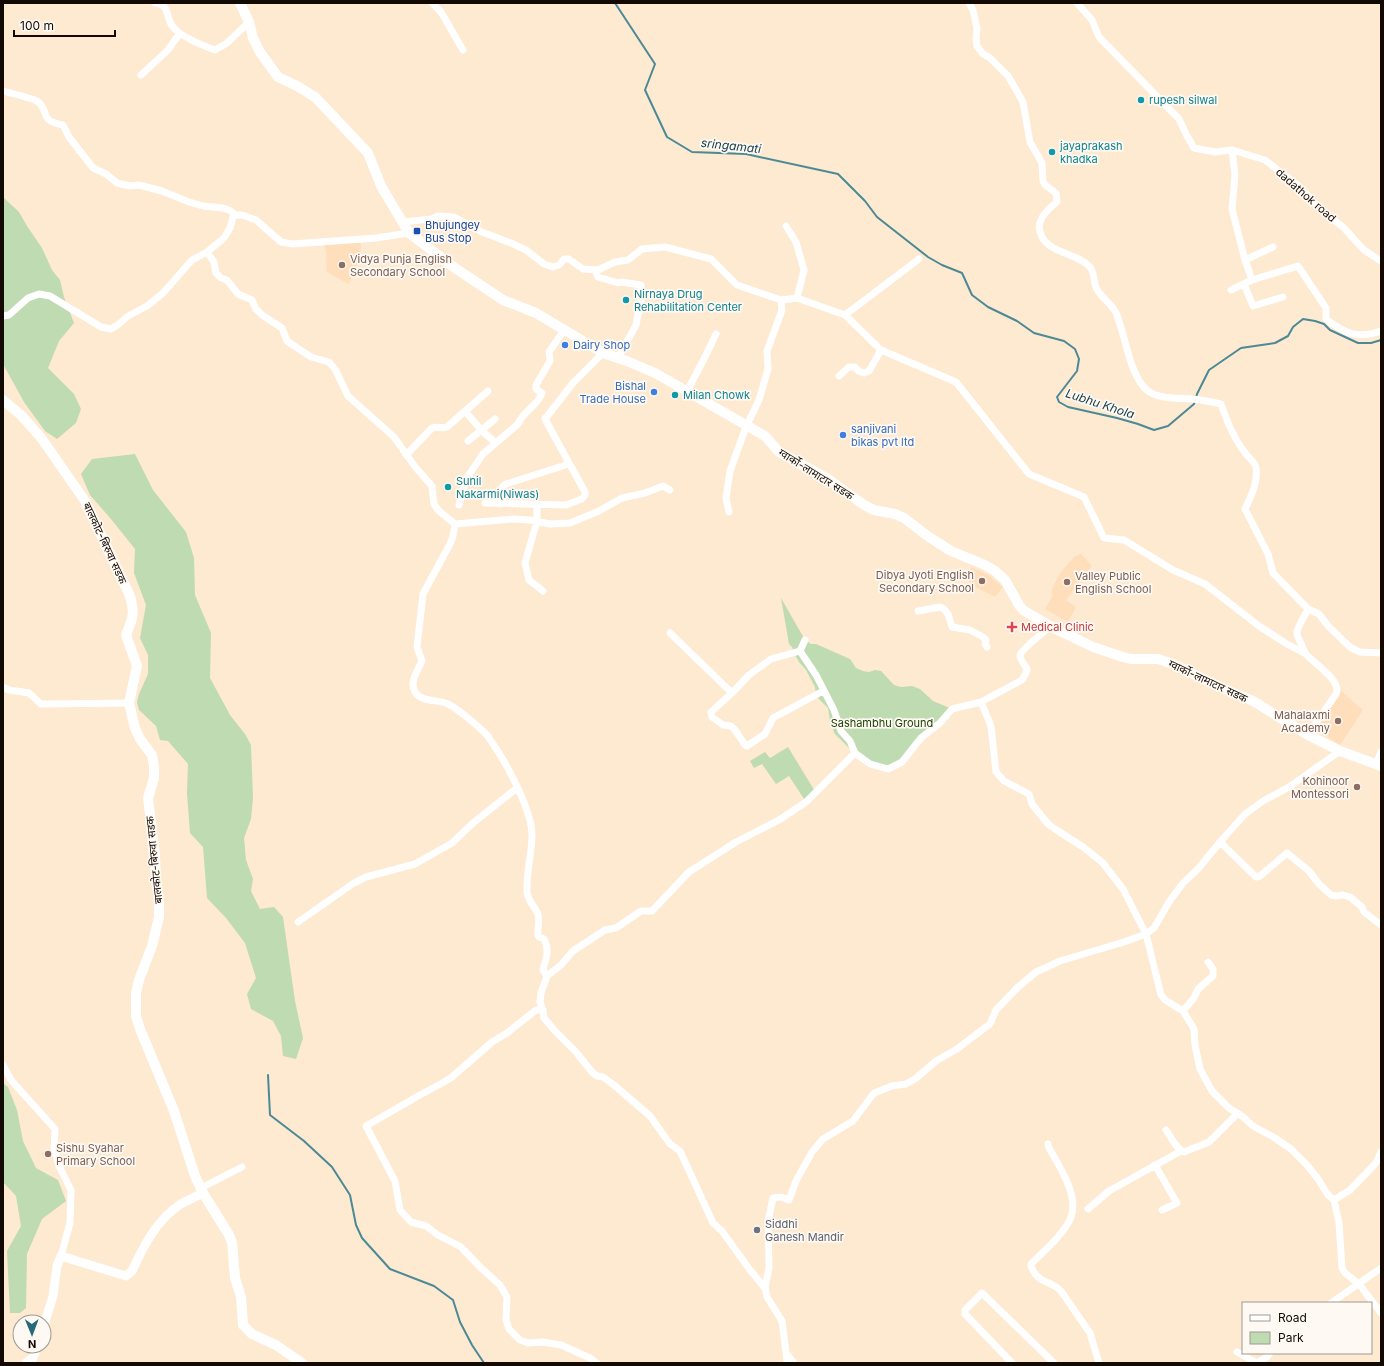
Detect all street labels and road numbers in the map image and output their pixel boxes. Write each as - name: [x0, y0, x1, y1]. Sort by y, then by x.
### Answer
- street label: dadathok road: [1273, 165, 1339, 225]
- street label: ग्वार्को-लामाटार सडक: [776, 445, 857, 503]
- street label: बालकोट-बिरुवा सडक: [80, 500, 130, 586]
- street label: ग्वार्को-लामाटार सडक: [1166, 657, 1250, 706]
- street label: बालकोट-बिरुवा सडक: [142, 815, 166, 905]

